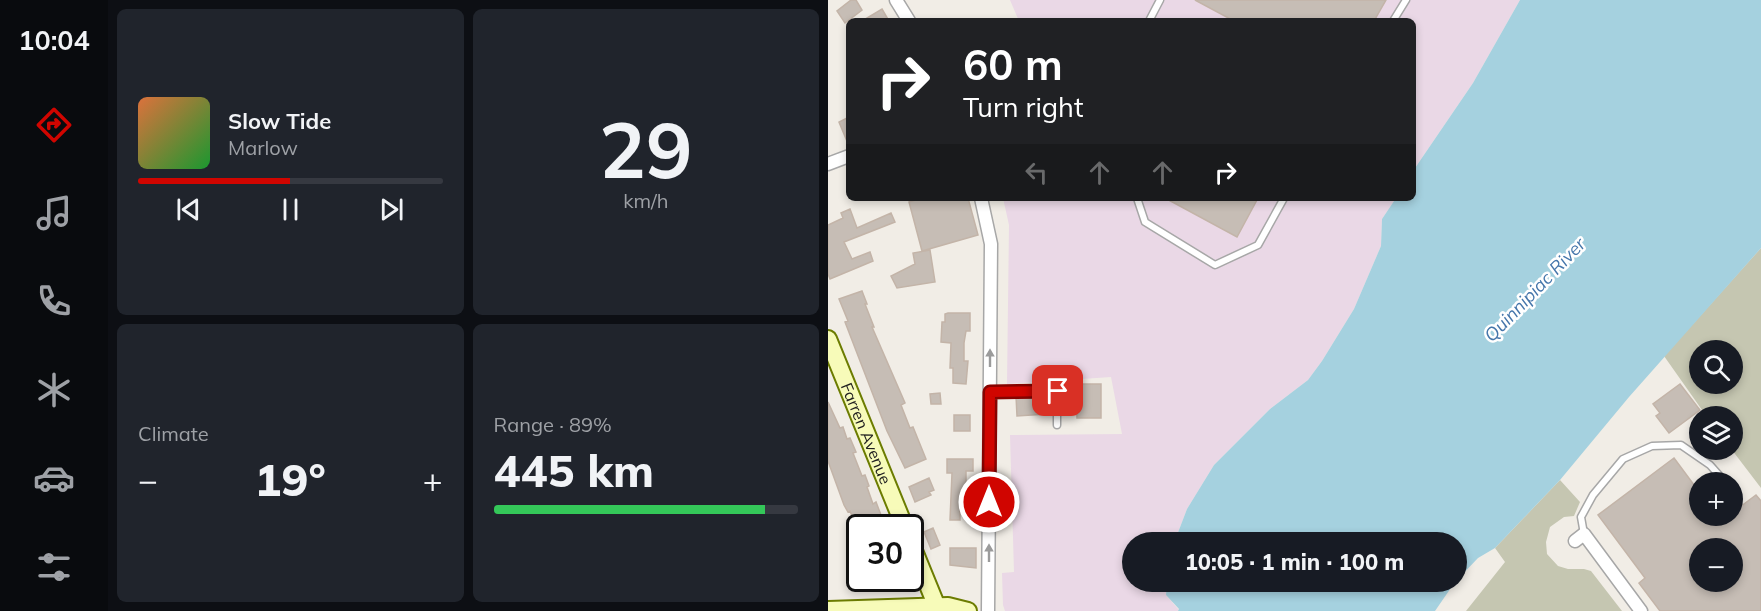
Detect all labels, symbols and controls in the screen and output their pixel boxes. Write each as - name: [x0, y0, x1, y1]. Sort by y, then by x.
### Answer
- text: 10:04: [18, 23, 90, 57]
- text: 60 m: [963, 38, 1063, 91]
- icon: right: [864, 42, 942, 120]
- text: Turn right: [963, 90, 1083, 124]
- text: 29: [599, 100, 693, 198]
- icon: directions: [33, 104, 75, 146]
- text: Slow Tide: [228, 107, 331, 135]
- text: Marlow: [228, 135, 298, 160]
- icon: left: [1020, 156, 1053, 189]
- icon: ahead: [1083, 156, 1116, 189]
- icon: ahead: [1146, 156, 1179, 189]
- icon: right: [1209, 156, 1242, 189]
- text: km/h: [623, 188, 668, 213]
- icon: music: [33, 192, 75, 234]
- icon: previous: [172, 193, 205, 226]
- icon: pause: [274, 193, 307, 226]
- icon: next: [375, 193, 408, 226]
- water label: Quinnipiac River: [1479, 232, 1591, 347]
- icon: phone: [33, 280, 75, 322]
- map controls: [1689, 340, 1743, 592]
- button: search: [1689, 340, 1743, 394]
- one-way arrow: [985, 348, 995, 367]
- pin: [1032, 365, 1083, 416]
- icon: climate: [33, 369, 75, 411]
- icon: arrive: [1041, 374, 1074, 407]
- street label: Farren Avenue: [837, 380, 896, 487]
- button: layers: [1689, 406, 1743, 460]
- text: Range · 89%: [494, 412, 612, 437]
- text: Climate: [138, 421, 209, 446]
- text: 445 km: [494, 442, 654, 498]
- text: 19°: [255, 451, 326, 507]
- icon: car: [33, 457, 75, 499]
- text: −: [138, 459, 158, 500]
- text: +: [423, 459, 443, 500]
- position arrow: [957, 470, 1021, 534]
- button: +: [1689, 472, 1743, 526]
- speed limit sign: 30: [846, 514, 924, 592]
- button: −: [1689, 538, 1743, 592]
- one-way arrow: [984, 543, 994, 562]
- icon: filters: [33, 546, 75, 588]
- text: 10:05 · 1 min · 100 m: [1185, 548, 1404, 576]

